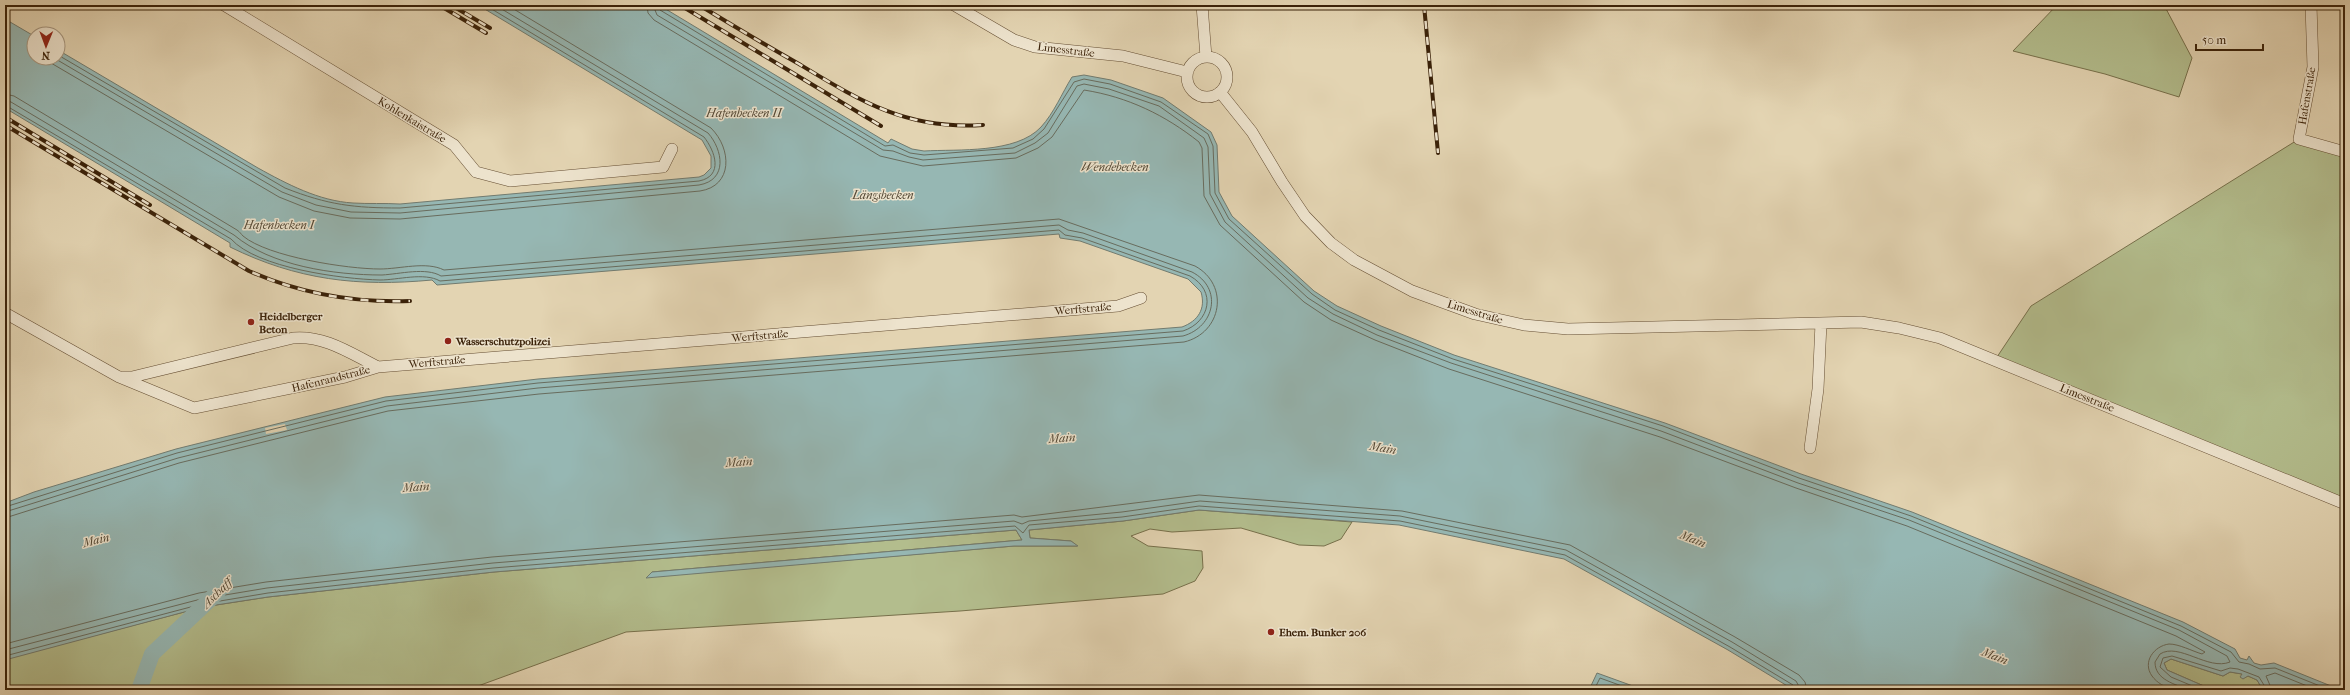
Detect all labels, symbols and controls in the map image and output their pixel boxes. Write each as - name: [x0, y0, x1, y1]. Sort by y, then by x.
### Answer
- north arrow: [26, 26, 66, 66]
- scale bar: [2196, 26, 2263, 52]
- text: 50 m: [2202, 33, 2226, 47]
- street label: Limesstraße: [1037, 40, 1096, 60]
- text: N: [41, 49, 50, 62]
- street label: Hafenstraße: [2296, 66, 2319, 126]
- street label: Kohlenkaistraße: [375, 94, 449, 146]
- water label: Hafenbecken II: [705, 106, 783, 120]
- water label: Wendebecken: [1081, 160, 1149, 174]
- water label: Längsbecken: [851, 188, 914, 202]
- water label: Hafenbecken I: [243, 218, 316, 232]
- street label: Limesstraße: [1446, 297, 1505, 327]
- street label: Werftstraße: [1053, 300, 1112, 318]
- place label: Heidelberger Beton: [259, 310, 323, 336]
- marker: Heidelberger Beton: [246, 317, 256, 327]
- street label: Werftstraße: [730, 327, 789, 345]
- place label: Wasserschutzpolizei: [455, 335, 551, 348]
- marker: Wasserschutzpolizei: [443, 336, 453, 346]
- street label: Werftstraße: [407, 353, 466, 371]
- street label: Hafenrandstraße: [290, 363, 372, 395]
- street label: Limesstraße: [2058, 381, 2117, 415]
- water label: Main: [1047, 430, 1076, 446]
- water label: Main: [1368, 439, 1398, 457]
- water label: Main: [724, 454, 753, 470]
- water label: Main: [401, 479, 430, 495]
- water label: Main: [1677, 527, 1708, 550]
- water label: Main: [80, 530, 111, 550]
- water label: Aschaff: [198, 573, 237, 612]
- place label: Ehem. Bunker 206: [1279, 626, 1367, 639]
- marker: Ehem. Bunker 206: [1266, 627, 1276, 637]
- water label: Main: [1979, 644, 2010, 667]

